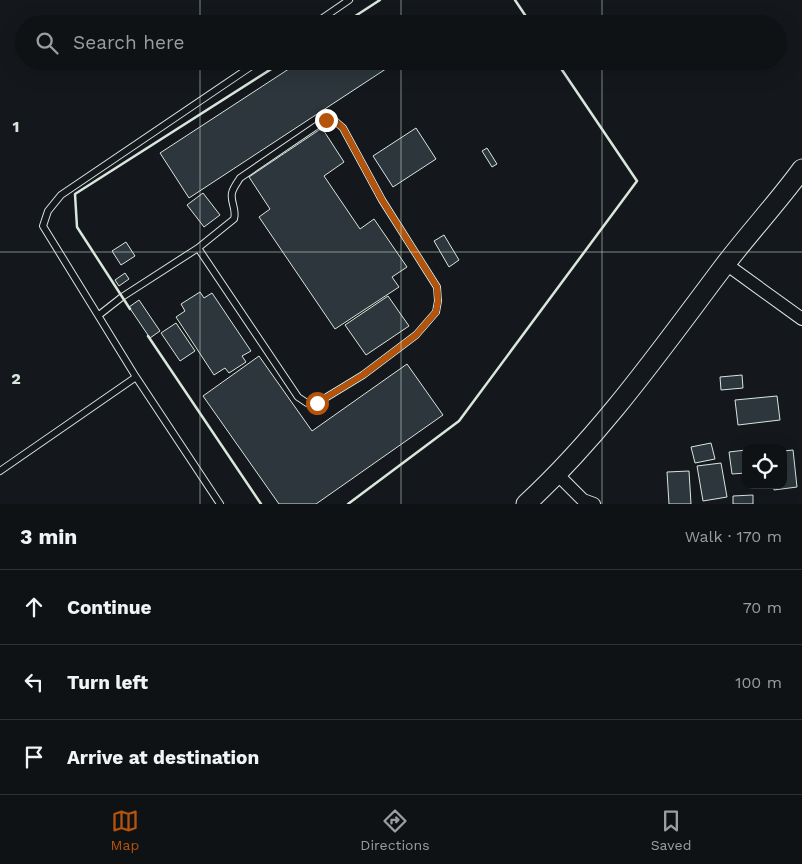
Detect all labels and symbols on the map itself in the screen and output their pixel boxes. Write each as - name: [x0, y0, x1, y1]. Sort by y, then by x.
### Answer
- route end: [315, 109, 338, 132]
- text: 1: [13, 117, 19, 136]
- text: 2: [11, 369, 21, 388]
- route start: [306, 392, 329, 415]

